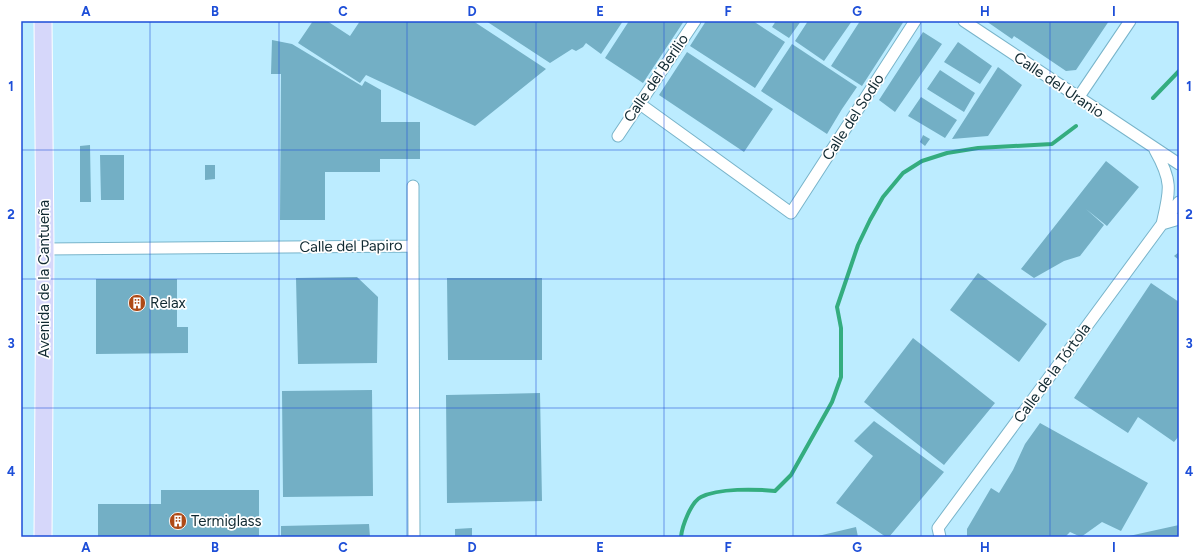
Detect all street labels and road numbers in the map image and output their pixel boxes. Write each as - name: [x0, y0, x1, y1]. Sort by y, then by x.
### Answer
- street label: Calle del Berilio: [620, 30, 692, 125]
- street label: Calle del Uranio: [1011, 48, 1108, 122]
- street label: Calle del Sodio: [818, 70, 888, 164]
- street label: Avenida de la Cantueña: [35, 200, 53, 358]
- street label: Calle del Papiro: [299, 236, 403, 256]
- street label: Calle de la Tórtola: [1010, 320, 1094, 426]

